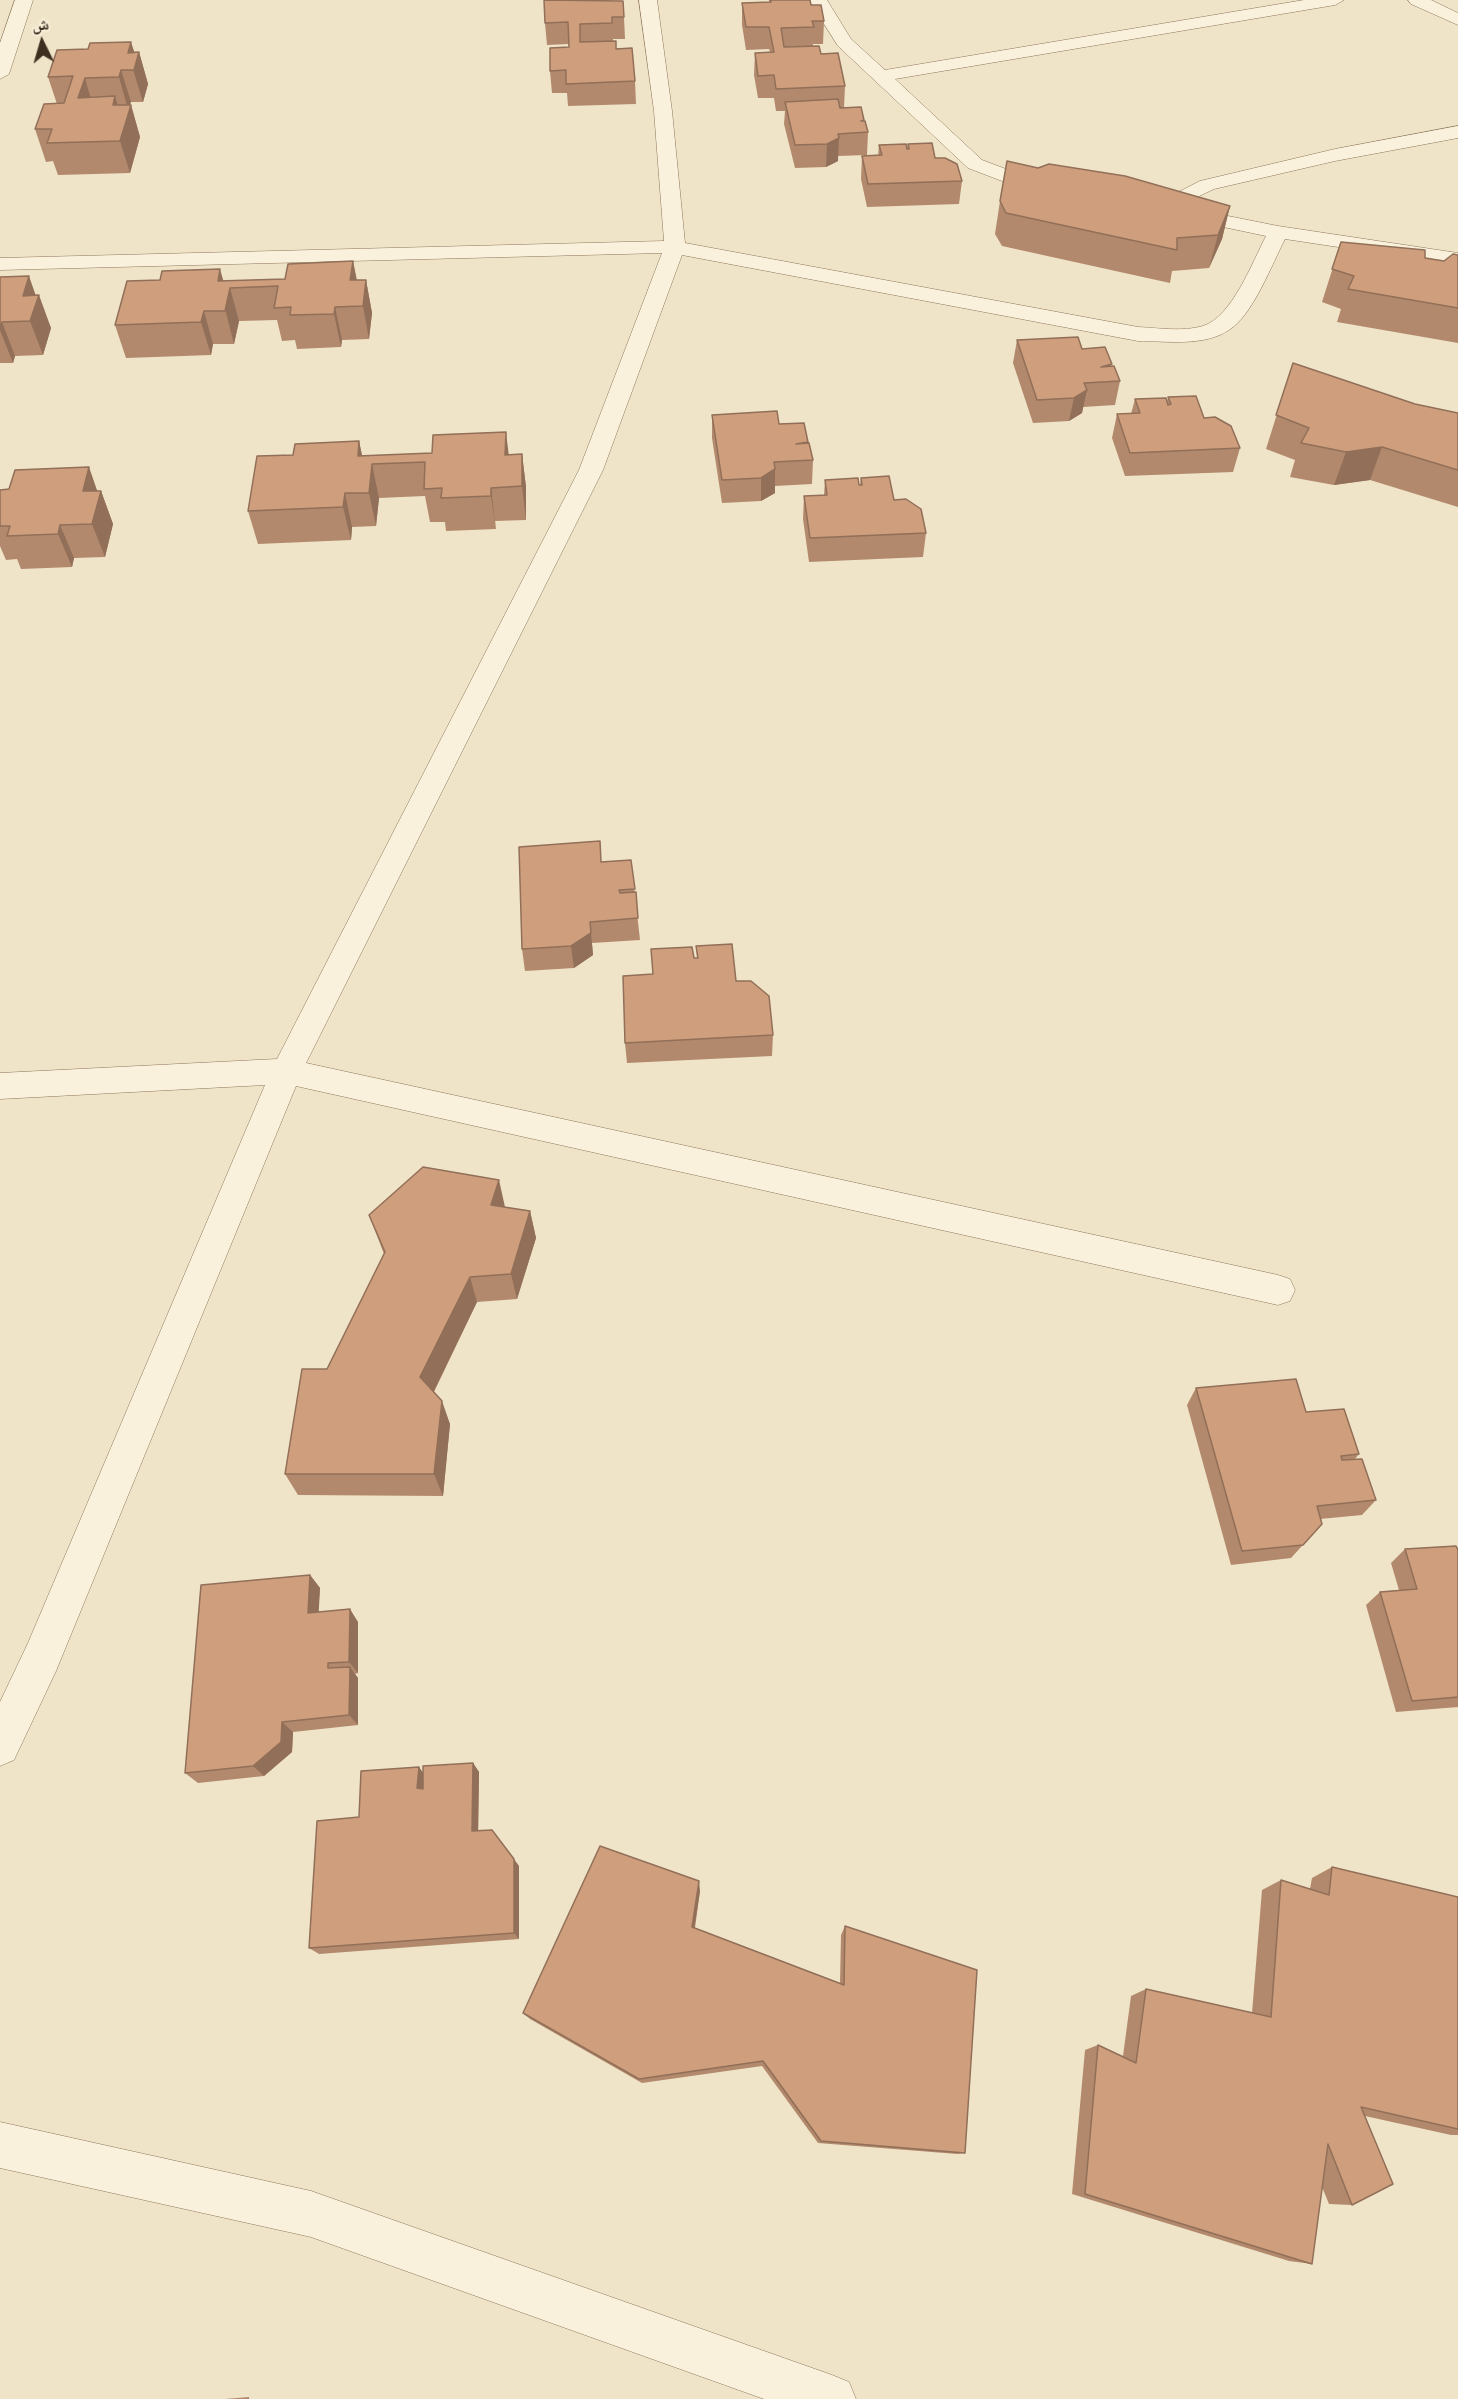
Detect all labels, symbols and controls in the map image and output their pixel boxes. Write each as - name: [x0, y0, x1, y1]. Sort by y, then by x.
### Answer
- north arrow: [12, 12, 72, 72]
- text: ش: [31, 13, 50, 35]

